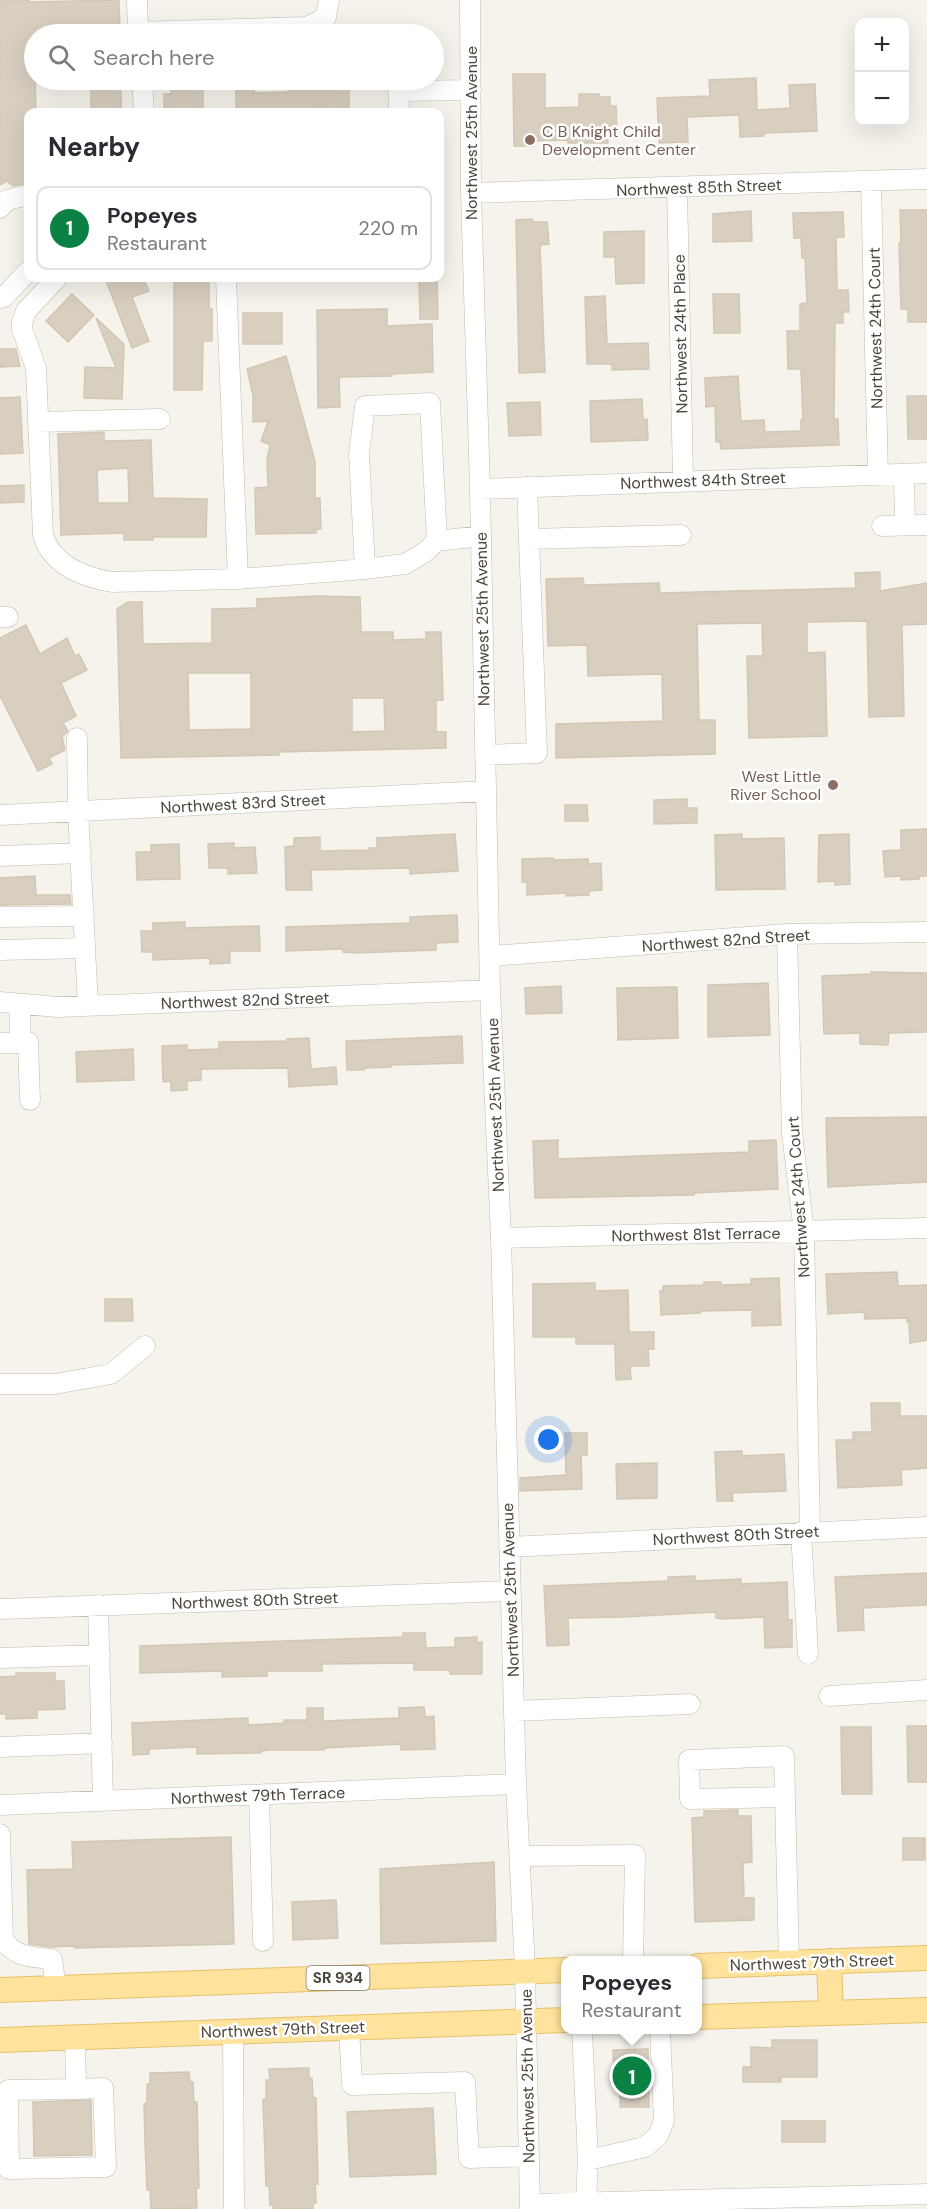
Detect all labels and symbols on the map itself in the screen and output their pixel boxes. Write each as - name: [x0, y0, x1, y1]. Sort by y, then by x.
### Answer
- street label: Northwest 25th Avenue: [461, 46, 482, 220]
- place label: C B Knight Child Development Center: [542, 121, 696, 160]
- marker: C B Knight Child Development Center: [523, 133, 537, 147]
- street label: Northwest 85th Street: [616, 174, 782, 201]
- street label: Northwest 24th Court: [864, 247, 887, 409]
- street label: Northwest 24th Place: [669, 254, 692, 414]
- street label: Northwest 84th Street: [620, 467, 786, 494]
- street label: Northwest 25th Avenue: [470, 532, 495, 706]
- place label: West Little River School: [730, 766, 821, 805]
- marker: West Little River School: [826, 778, 840, 792]
- street label: Northwest 83rd Street: [160, 789, 326, 818]
- street label: Northwest 82nd Street: [641, 924, 811, 957]
- street label: Northwest 82nd Street: [160, 987, 330, 1014]
- street label: Northwest 25th Avenue: [482, 1018, 509, 1192]
- street label: Northwest 24th Court: [782, 1116, 815, 1278]
- street label: Northwest 81st Terrace: [611, 1223, 781, 1246]
- your location: [534, 1425, 563, 1454]
- street label: Northwest 25th Avenue: [497, 1503, 524, 1677]
- street label: Northwest 80th Street: [652, 1521, 820, 1550]
- street label: Northwest 80th Street: [171, 1587, 339, 1614]
- street label: Northwest 79th Terrace: [170, 1782, 346, 1809]
- street label: Northwest 79th Street: [730, 1949, 895, 1976]
- road number: SR 934: [306, 1966, 370, 1990]
- street label: Northwest 25th Avenue: [515, 1989, 540, 2163]
- street label: Northwest 79th Street: [201, 2016, 366, 2043]
- pin: 1: [612, 2054, 652, 2098]

